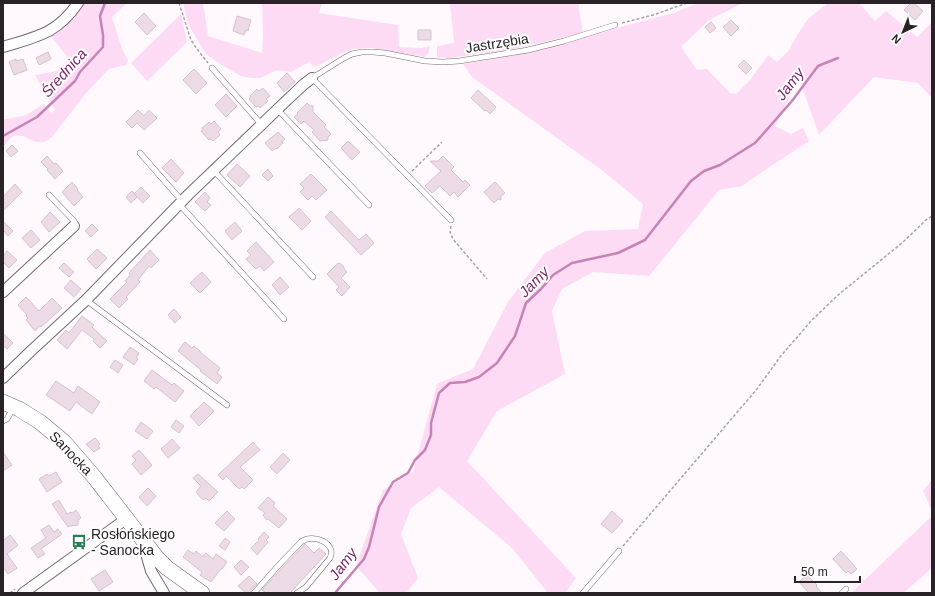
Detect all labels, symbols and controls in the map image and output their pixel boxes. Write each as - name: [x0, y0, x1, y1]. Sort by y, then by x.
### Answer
- north arrow: [883, 12, 923, 52]
- street label: Jastrzębia: [464, 30, 530, 56]
- text: N: [889, 32, 903, 46]
- water label: Średnica: [38, 45, 90, 100]
- water label: Jamy: [771, 63, 808, 104]
- water label: Jamy: [514, 262, 553, 301]
- street label: Sanocka: [46, 428, 96, 478]
- place label: Rosłońskiego - Sanocka: [91, 526, 175, 558]
- bus stop icon: Rosłońskiego - Sanocka: [70, 533, 88, 551]
- water label: Jamy: [324, 543, 361, 584]
- scale bar: [795, 558, 860, 584]
- text: 50 m: [801, 565, 828, 579]

